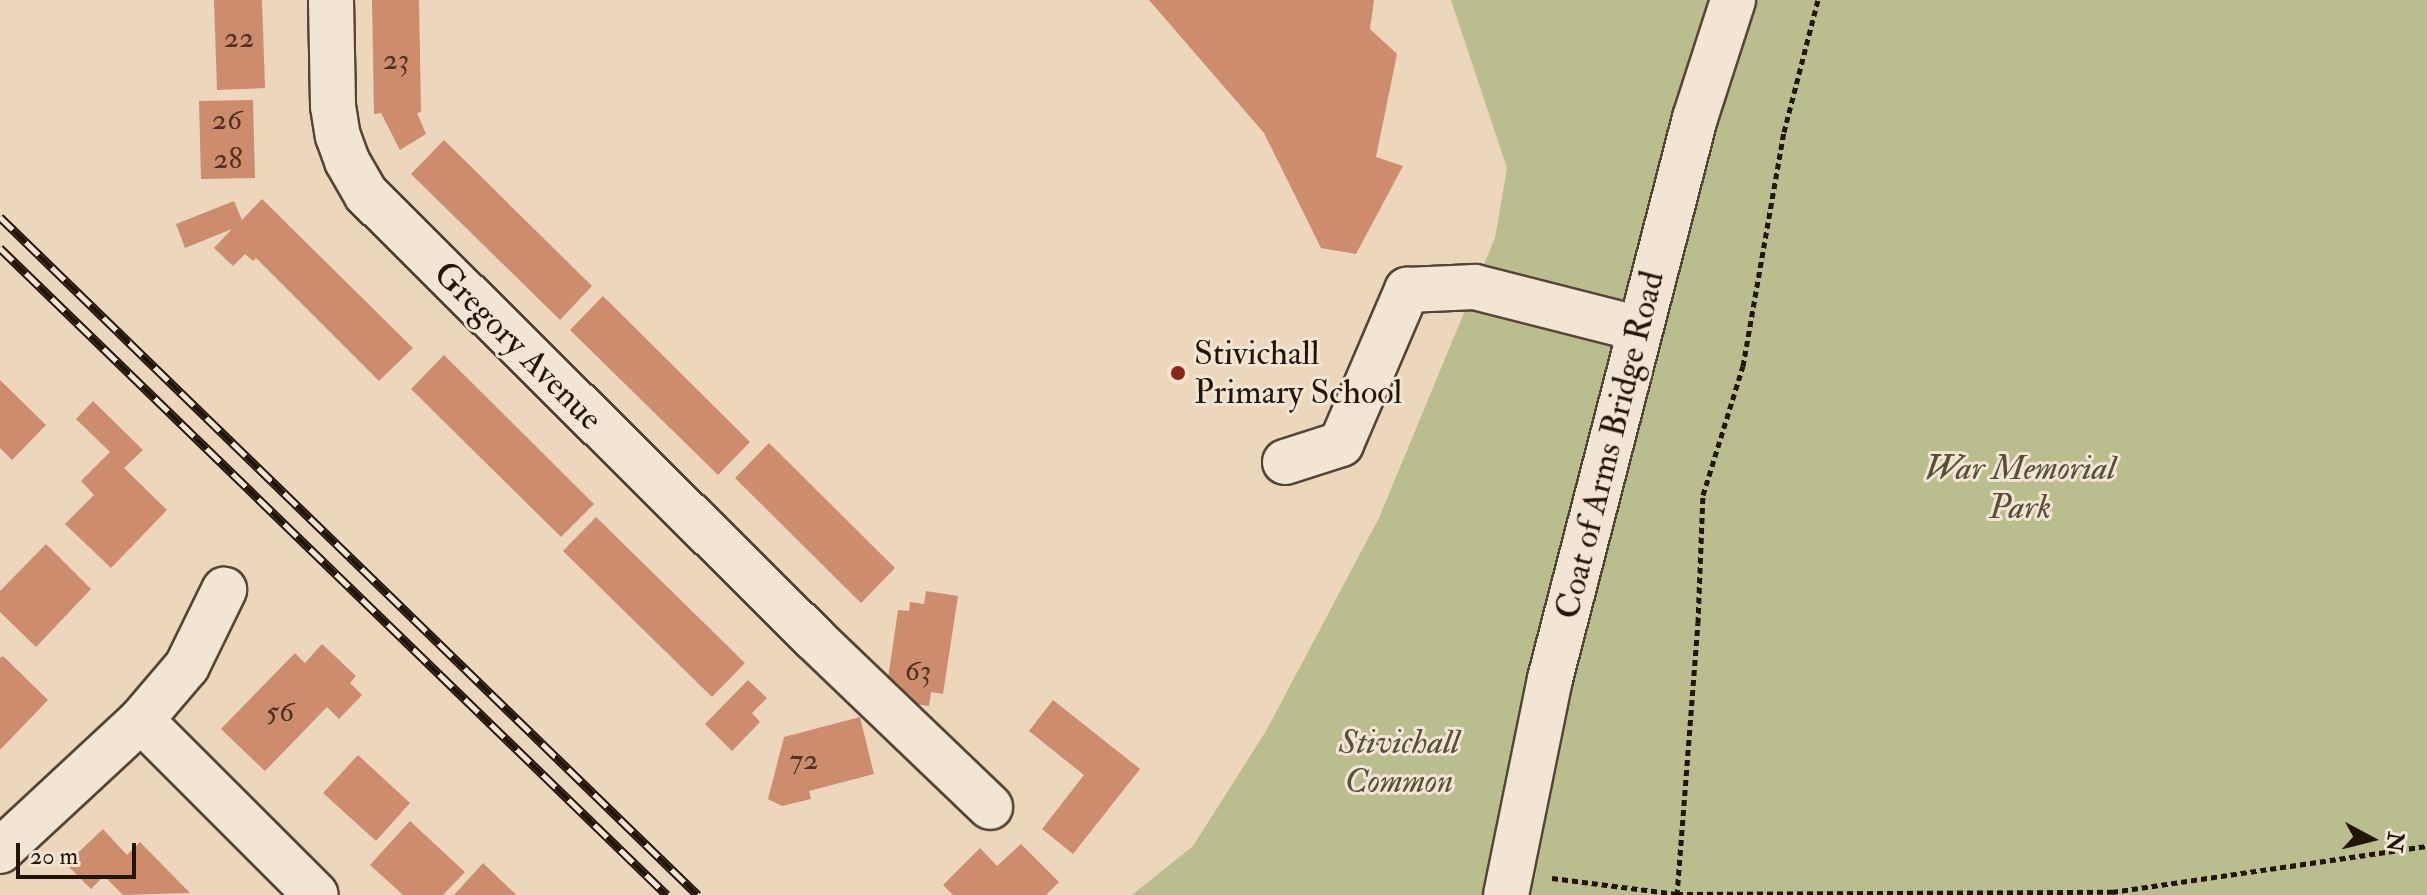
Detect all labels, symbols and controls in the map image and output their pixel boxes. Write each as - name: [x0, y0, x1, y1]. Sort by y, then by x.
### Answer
- house number: 22: [224, 20, 254, 56]
- house number: 23: [383, 42, 409, 78]
- house number: 26: [212, 102, 242, 138]
- house number: 28: [213, 141, 243, 177]
- street label: Gregory Avenue: [425, 253, 611, 439]
- street label: Coat of Arms Bridge Road: [1547, 267, 1673, 623]
- place label: Stivichall Primary School: [1194, 333, 1402, 412]
- marker: Stivichall Primary School: [1169, 364, 1187, 382]
- park label: War Memorial Park: [1925, 448, 2115, 528]
- house number: 63: [905, 653, 931, 689]
- house number: 56: [266, 694, 294, 730]
- park label: Stivichall Common: [1339, 722, 1459, 802]
- house number: 72: [790, 742, 818, 778]
- north arrow: [2331, 799, 2411, 879]
- scale bar: [20, 827, 140, 877]
- text: N: [2380, 830, 2410, 853]
- text: 20 m: [30, 841, 78, 872]

